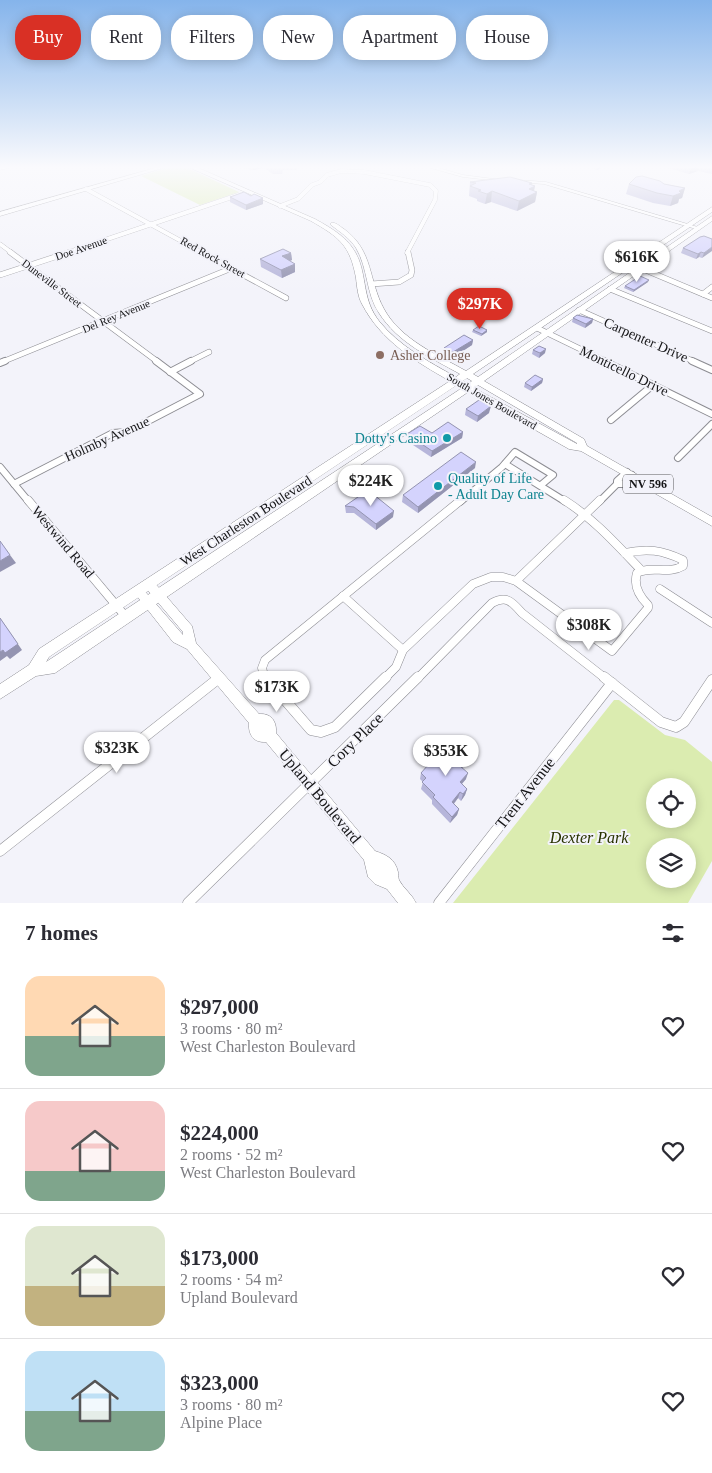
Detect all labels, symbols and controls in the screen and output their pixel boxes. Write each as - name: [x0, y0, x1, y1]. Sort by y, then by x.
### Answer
- chip: Buy: [15, 15, 81, 60]
- chip: Rent: [91, 15, 161, 60]
- chip: Filters: [171, 15, 253, 60]
- chip: New: [263, 15, 333, 60]
- chip: Apartment: [343, 15, 456, 60]
- chip: House: [466, 15, 548, 60]
- street label: Doe Avenue: [54, 234, 109, 262]
- street label: Red Rock Street: [179, 234, 247, 280]
- pin: $616K: [602, 240, 672, 283]
- text: $616K: [615, 248, 659, 265]
- street label: Duneville Street: [20, 257, 84, 309]
- pin: $297K: [445, 288, 515, 330]
- text: $297K: [458, 295, 502, 312]
- street label: Del Rey Avenue: [80, 297, 152, 335]
- street label: Carpenter Drive: [602, 315, 690, 365]
- street label: Monticello Drive: [577, 343, 671, 399]
- place label: Asher College: [390, 348, 470, 363]
- marker: Asher College: [374, 349, 386, 361]
- street label: South Jones Boulevard: [445, 370, 539, 432]
- street label: Holmby Avenue: [62, 414, 152, 464]
- place label: Dotty's Casino: [355, 431, 437, 446]
- marker: Dotty's Casino: [441, 432, 453, 444]
- pin: $224K: [336, 464, 406, 507]
- place label: Quality of Life - Adult Day Care: [448, 471, 544, 502]
- text: $224K: [349, 472, 393, 489]
- street label: West Charleston Boulevard: [177, 473, 315, 569]
- road number: NV 596: [623, 474, 673, 494]
- marker: Quality of Life - Adult Day Care: [432, 480, 444, 492]
- street label: Westwind Road: [29, 503, 97, 581]
- pin: $308K: [554, 608, 624, 651]
- text: $308K: [567, 616, 611, 633]
- pin: $173K: [242, 670, 312, 713]
- text: $173K: [255, 678, 299, 695]
- street label: Cory Place: [324, 709, 387, 771]
- pin: $323K: [82, 732, 152, 774]
- pin: $353K: [411, 734, 481, 777]
- text: $323K: [95, 739, 139, 756]
- text: $353K: [424, 742, 468, 759]
- street label: Upland Boulevard: [275, 745, 364, 847]
- street label: Trent Avenue: [492, 754, 558, 832]
- map controls: [646, 778, 696, 888]
- button: locate: [646, 778, 696, 828]
- park label: Dexter Park: [549, 829, 629, 846]
- button: layers: [646, 838, 696, 888]
- icon: filters: [659, 919, 687, 947]
- text: 7 homes: [25, 921, 98, 945]
- text: $297,000: [180, 995, 259, 1019]
- icon: home: [65, 996, 125, 1056]
- icon: heart: [659, 1012, 687, 1040]
- text: 3 rooms · 80 m²: [180, 1020, 283, 1037]
- text: West Charleston Boulevard: [180, 1038, 356, 1055]
- icon: home: [65, 1121, 125, 1181]
- text: $224,000: [180, 1121, 259, 1145]
- icon: heart: [659, 1137, 687, 1165]
- text: 2 rooms · 52 m²: [180, 1146, 283, 1163]
- text: West Charleston Boulevard: [180, 1164, 356, 1181]
- icon: home: [65, 1246, 125, 1306]
- text: $173,000: [180, 1246, 259, 1270]
- icon: heart: [659, 1262, 687, 1290]
- text: 2 rooms · 54 m²: [180, 1271, 283, 1288]
- text: Upland Boulevard: [180, 1289, 298, 1306]
- icon: home: [65, 1371, 125, 1431]
- text: $323,000: [180, 1371, 259, 1395]
- icon: heart: [659, 1387, 687, 1415]
- text: 3 rooms · 80 m²: [180, 1396, 283, 1413]
- text: Alpine Place: [180, 1414, 262, 1431]

